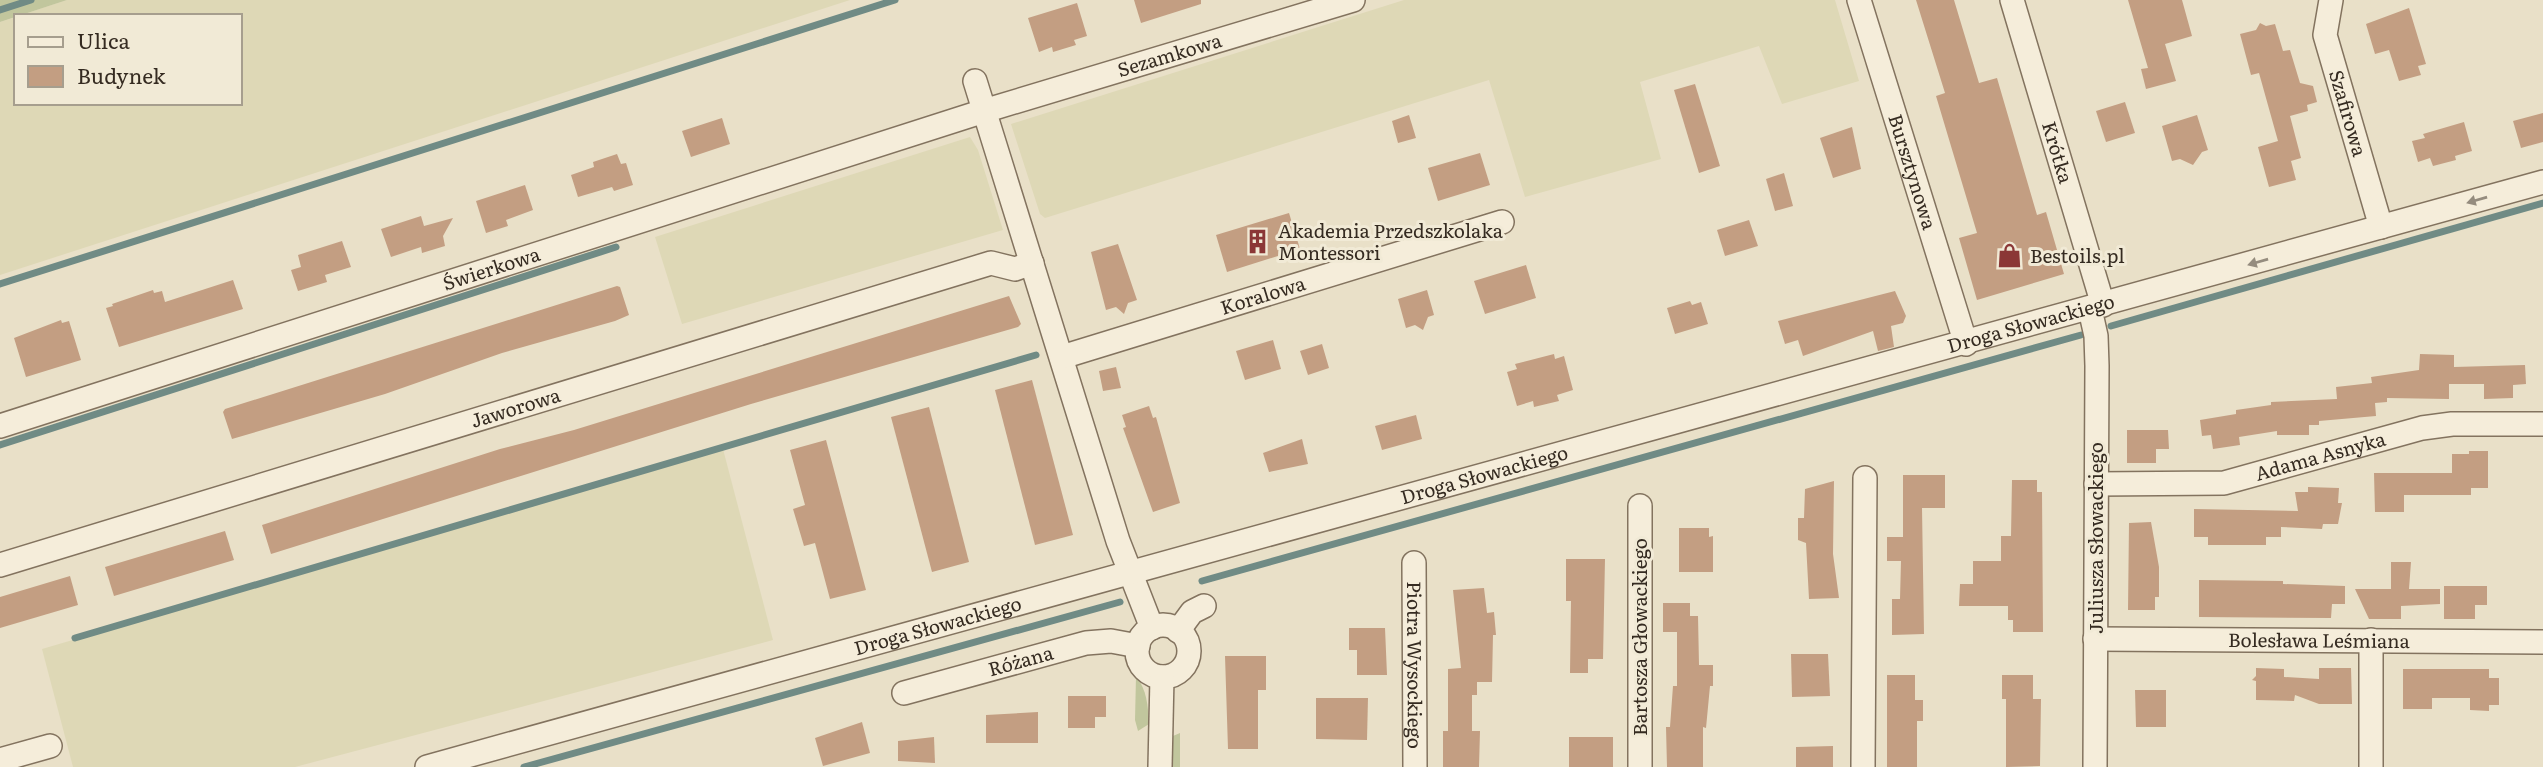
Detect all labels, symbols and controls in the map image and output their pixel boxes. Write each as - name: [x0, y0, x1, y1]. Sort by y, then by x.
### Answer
- legend: [14, 14, 242, 105]
- text: Ulica: [77, 24, 131, 55]
- street label: Sezamkowa: [1114, 25, 1226, 83]
- text: Budynek: [77, 59, 166, 90]
- street label: Szafirowa: [2323, 66, 2375, 160]
- street label: Bursztynowa: [1882, 110, 1945, 234]
- street label: Krótka: [2036, 118, 2081, 187]
- one-way arrow: [2466, 196, 2487, 206]
- place label: Akademia Przedszkolaka Montessori: [1278, 216, 1504, 266]
- building icon: Akademia Przedszkolaka Montessori: [1244, 228, 1272, 256]
- street label: Świerkowa: [439, 239, 544, 296]
- place label: Bestoils.pl: [2030, 241, 2125, 269]
- shop icon: Bestoils.pl: [1996, 242, 2024, 270]
- one-way arrow: [2247, 257, 2268, 267]
- street label: Koralowa: [1216, 268, 1309, 321]
- street label: Droga Słowackiego: [1944, 286, 2117, 359]
- street label: Jaworowa: [467, 380, 564, 434]
- street label: Adama Asnyka: [2252, 424, 2389, 487]
- street label: Droga Słowackiego: [1397, 437, 1571, 510]
- street label: Juliusza Słowackiego: [2081, 442, 2109, 634]
- street label: Bartosza Głowackiego: [1625, 538, 1653, 736]
- street label: Piotra Wysockiego: [1401, 581, 1430, 749]
- street label: Droga Słowackiego: [851, 588, 1024, 661]
- street label: Bolesława Leśmiana: [2228, 625, 2411, 654]
- street label: Różana: [985, 637, 1057, 682]

